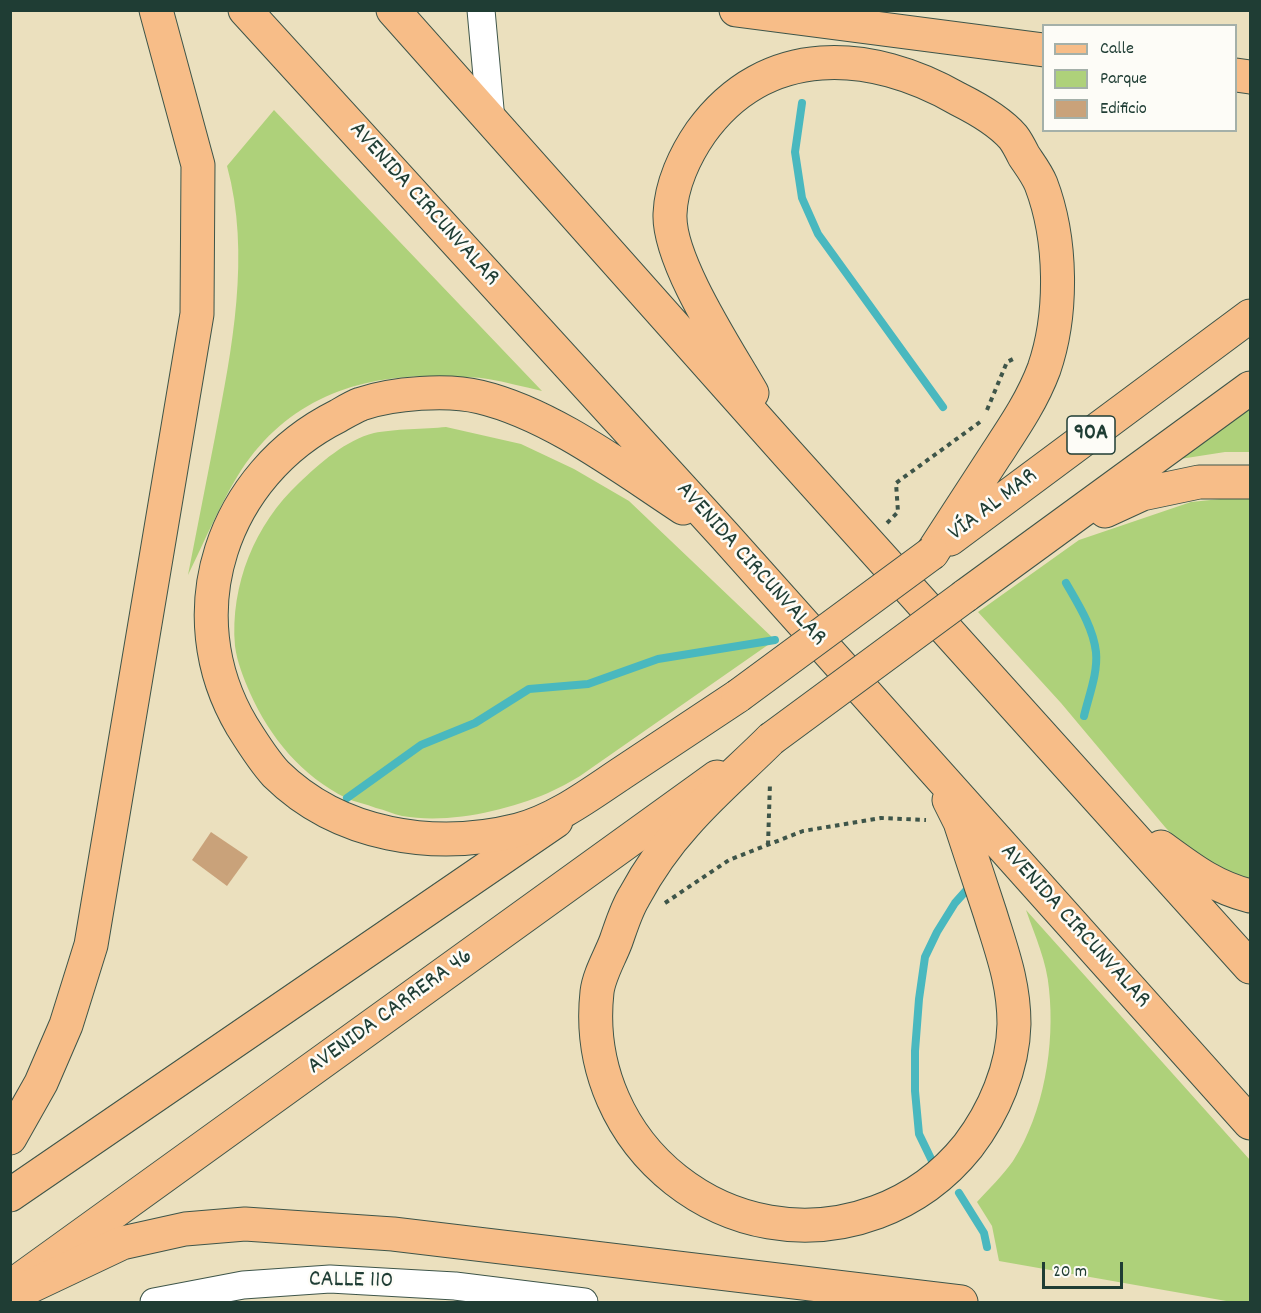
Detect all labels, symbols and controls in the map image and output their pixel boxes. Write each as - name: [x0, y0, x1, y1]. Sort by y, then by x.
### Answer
- legend: [1042, 24, 1237, 132]
- text: Calle: [1100, 37, 1134, 62]
- text: Parque: [1100, 67, 1147, 92]
- text: Edificio: [1100, 97, 1147, 122]
- street label: AVENIDA CIRCUNVALAR: [342, 117, 504, 293]
- road number: 90A: [1067, 416, 1115, 454]
- street label: VÍA AL MAR: [944, 463, 1044, 549]
- street label: AVENIDA CIRCUNVALAR: [669, 477, 831, 653]
- street label: AVENIDA CIRCUNVALAR: [993, 839, 1155, 1015]
- street label: AVENIDA CARRERA 46: [303, 943, 479, 1083]
- scale bar: [1045, 1250, 1126, 1288]
- text: 20 m: [1053, 1260, 1087, 1285]
- street label: CALLE 110: [308, 1267, 394, 1297]

